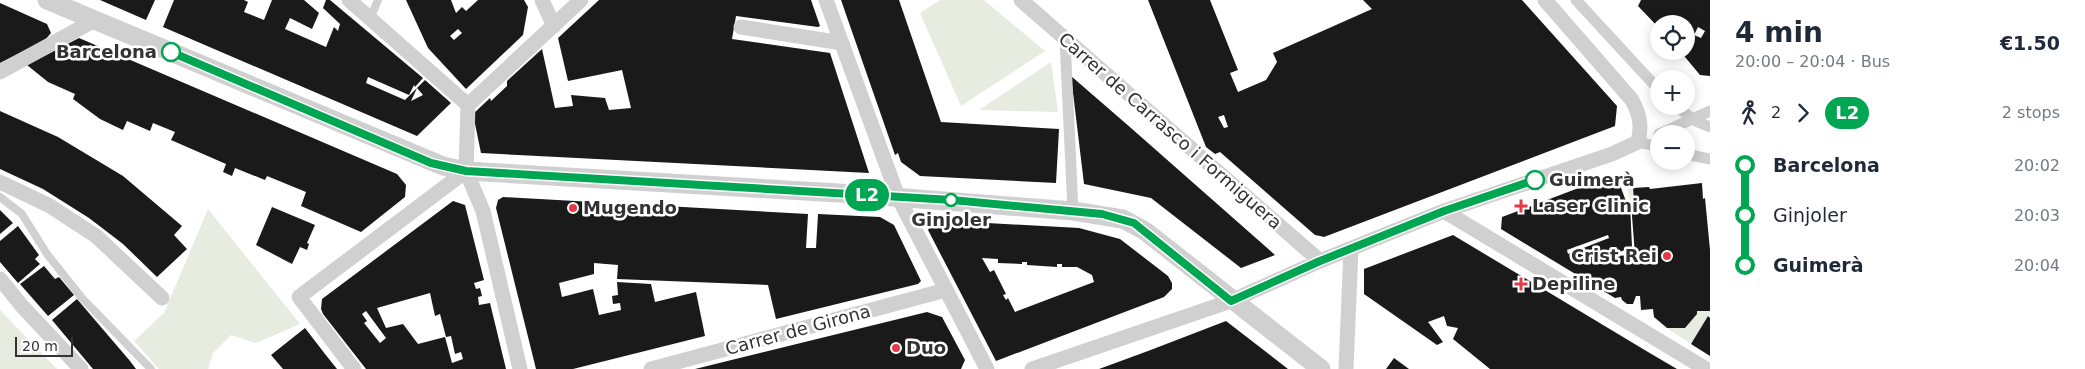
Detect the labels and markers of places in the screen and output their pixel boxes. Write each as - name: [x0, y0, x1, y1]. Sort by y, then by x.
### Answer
- place label: Barcelona: [56, 41, 157, 62]
- marker: Barcelona: [161, 42, 181, 62]
- place label: Guimerà: [1549, 169, 1635, 190]
- marker: Guimerà: [1525, 170, 1545, 190]
- marker: Ginjoler: [944, 193, 958, 207]
- place label: Laser Clinic: [1532, 195, 1649, 216]
- place label: Mugendo: [583, 197, 677, 218]
- marker: Laser Clinic: [1514, 199, 1528, 213]
- marker: Mugendo: [567, 202, 579, 214]
- place label: Ginjoler: [911, 209, 991, 230]
- place label: Crist Rei: [1571, 245, 1657, 266]
- marker: Crist Rei: [1661, 250, 1673, 262]
- place label: Depiline: [1532, 273, 1616, 294]
- marker: Depiline: [1514, 277, 1528, 291]
- place label: Duo: [906, 337, 946, 358]
- marker: Duo: [890, 342, 902, 354]

